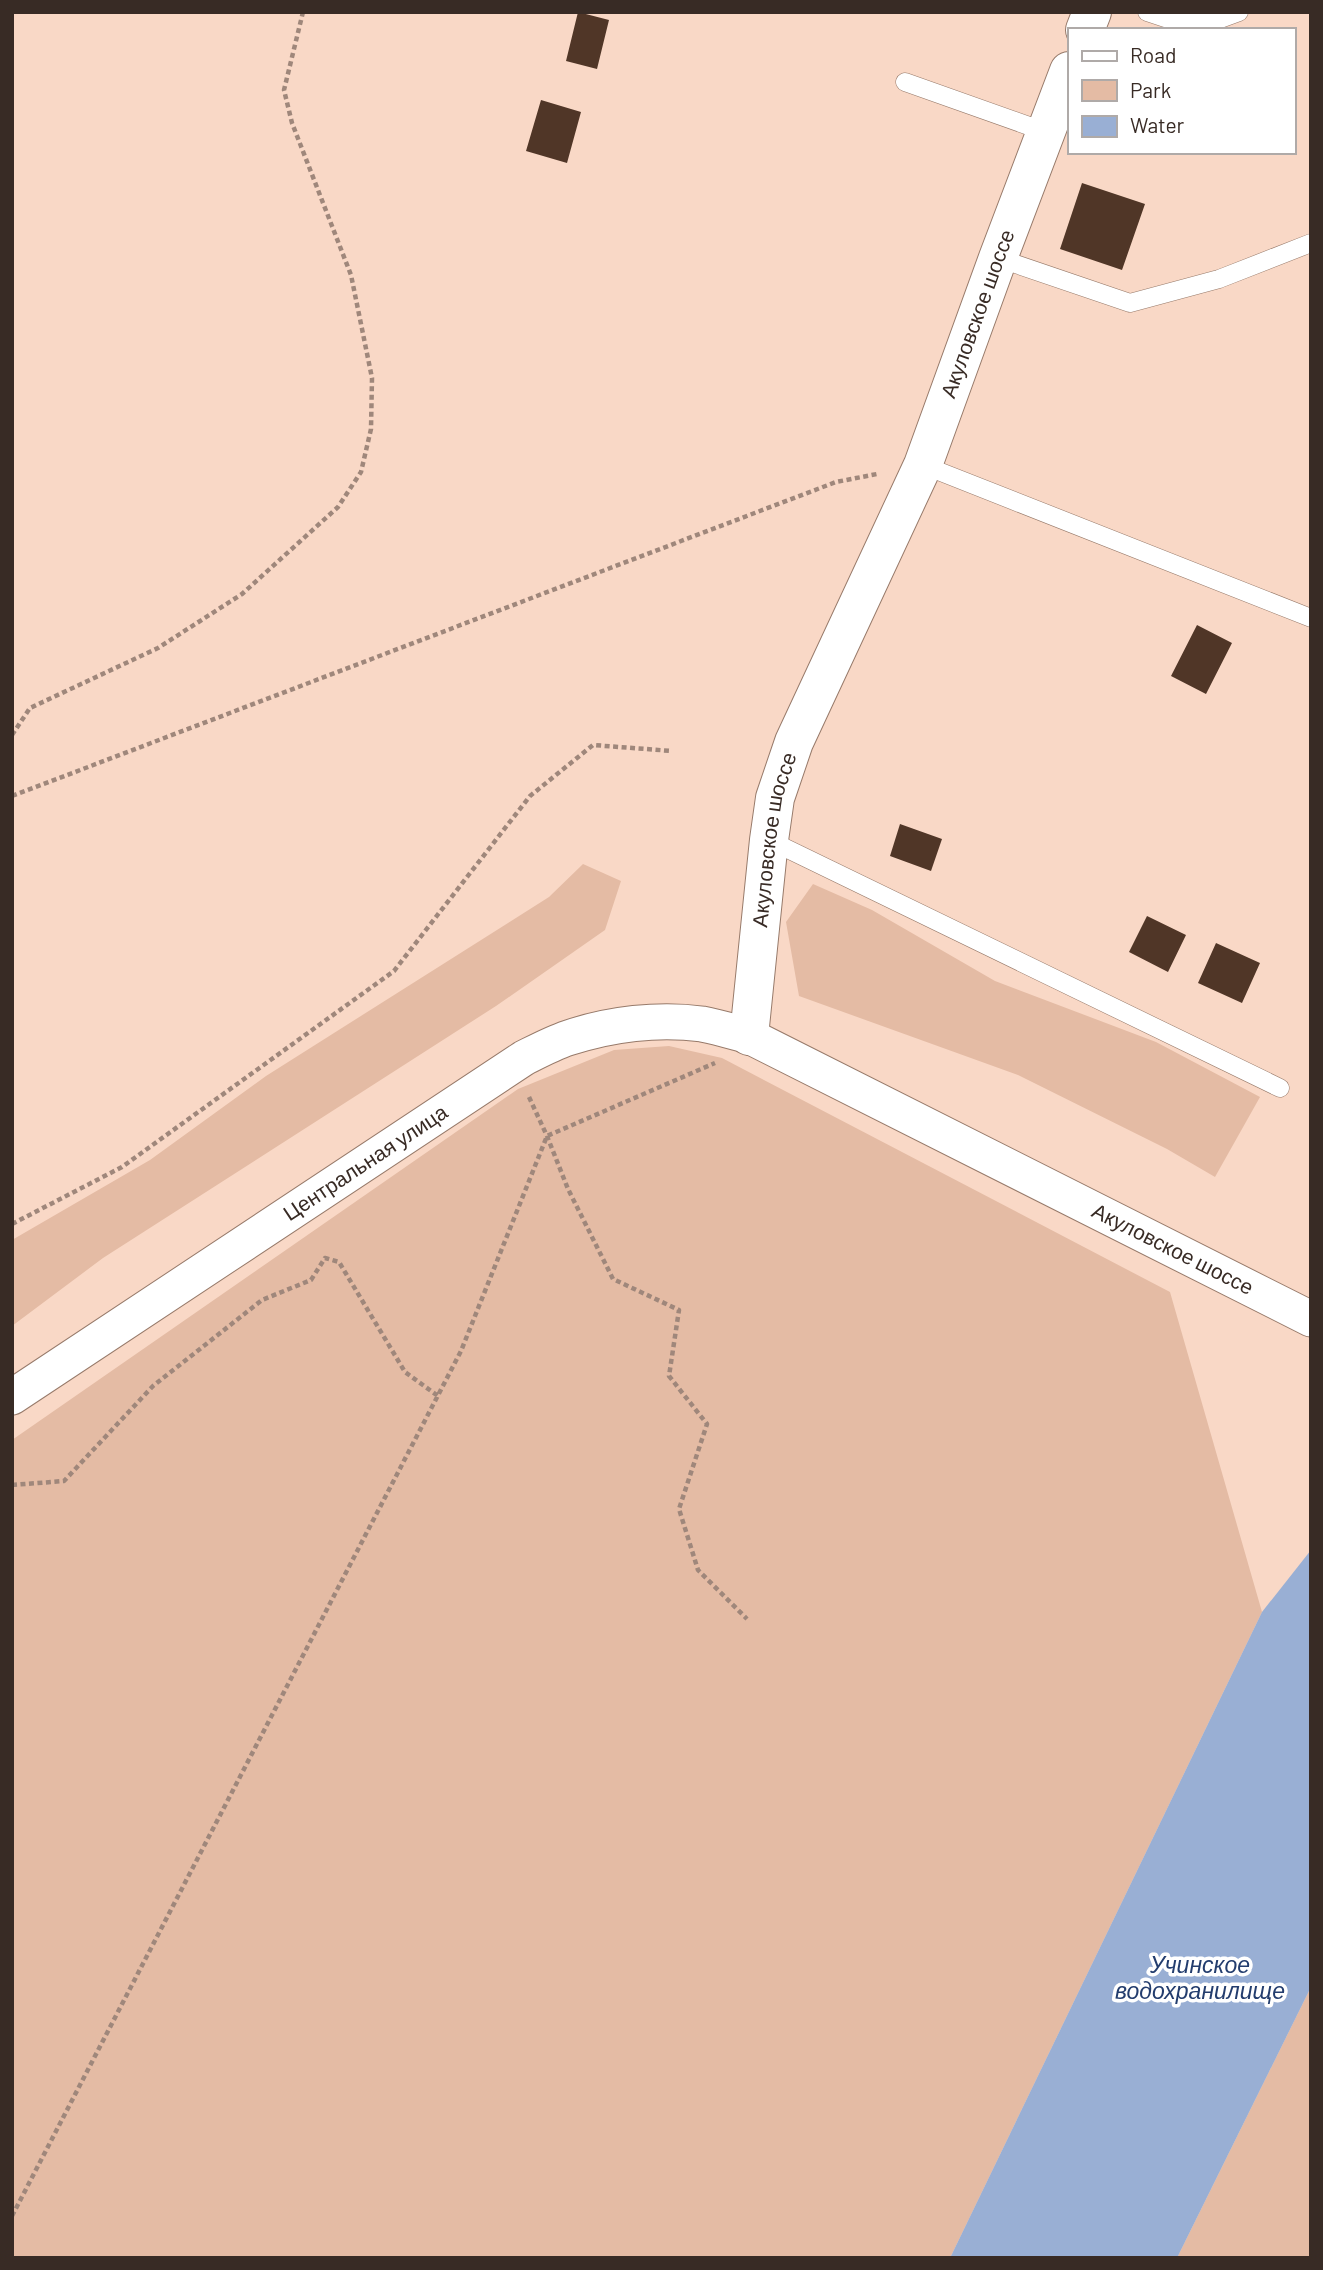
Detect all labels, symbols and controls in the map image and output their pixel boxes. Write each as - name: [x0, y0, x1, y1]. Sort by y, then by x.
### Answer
- legend: [1068, 28, 1295, 154]
- text: Road: [1130, 42, 1176, 67]
- text: Park: [1130, 77, 1171, 102]
- text: Water: [1130, 112, 1185, 137]
- street label: Акуловское шоссе: [934, 226, 1019, 401]
- street label: Акуловское шоссе: [746, 749, 801, 928]
- street label: Центральная улица: [278, 1098, 452, 1225]
- street label: Акуловское шоссе: [1088, 1197, 1258, 1299]
- water label: Учинское водохранилище: [1115, 1950, 1285, 2004]

